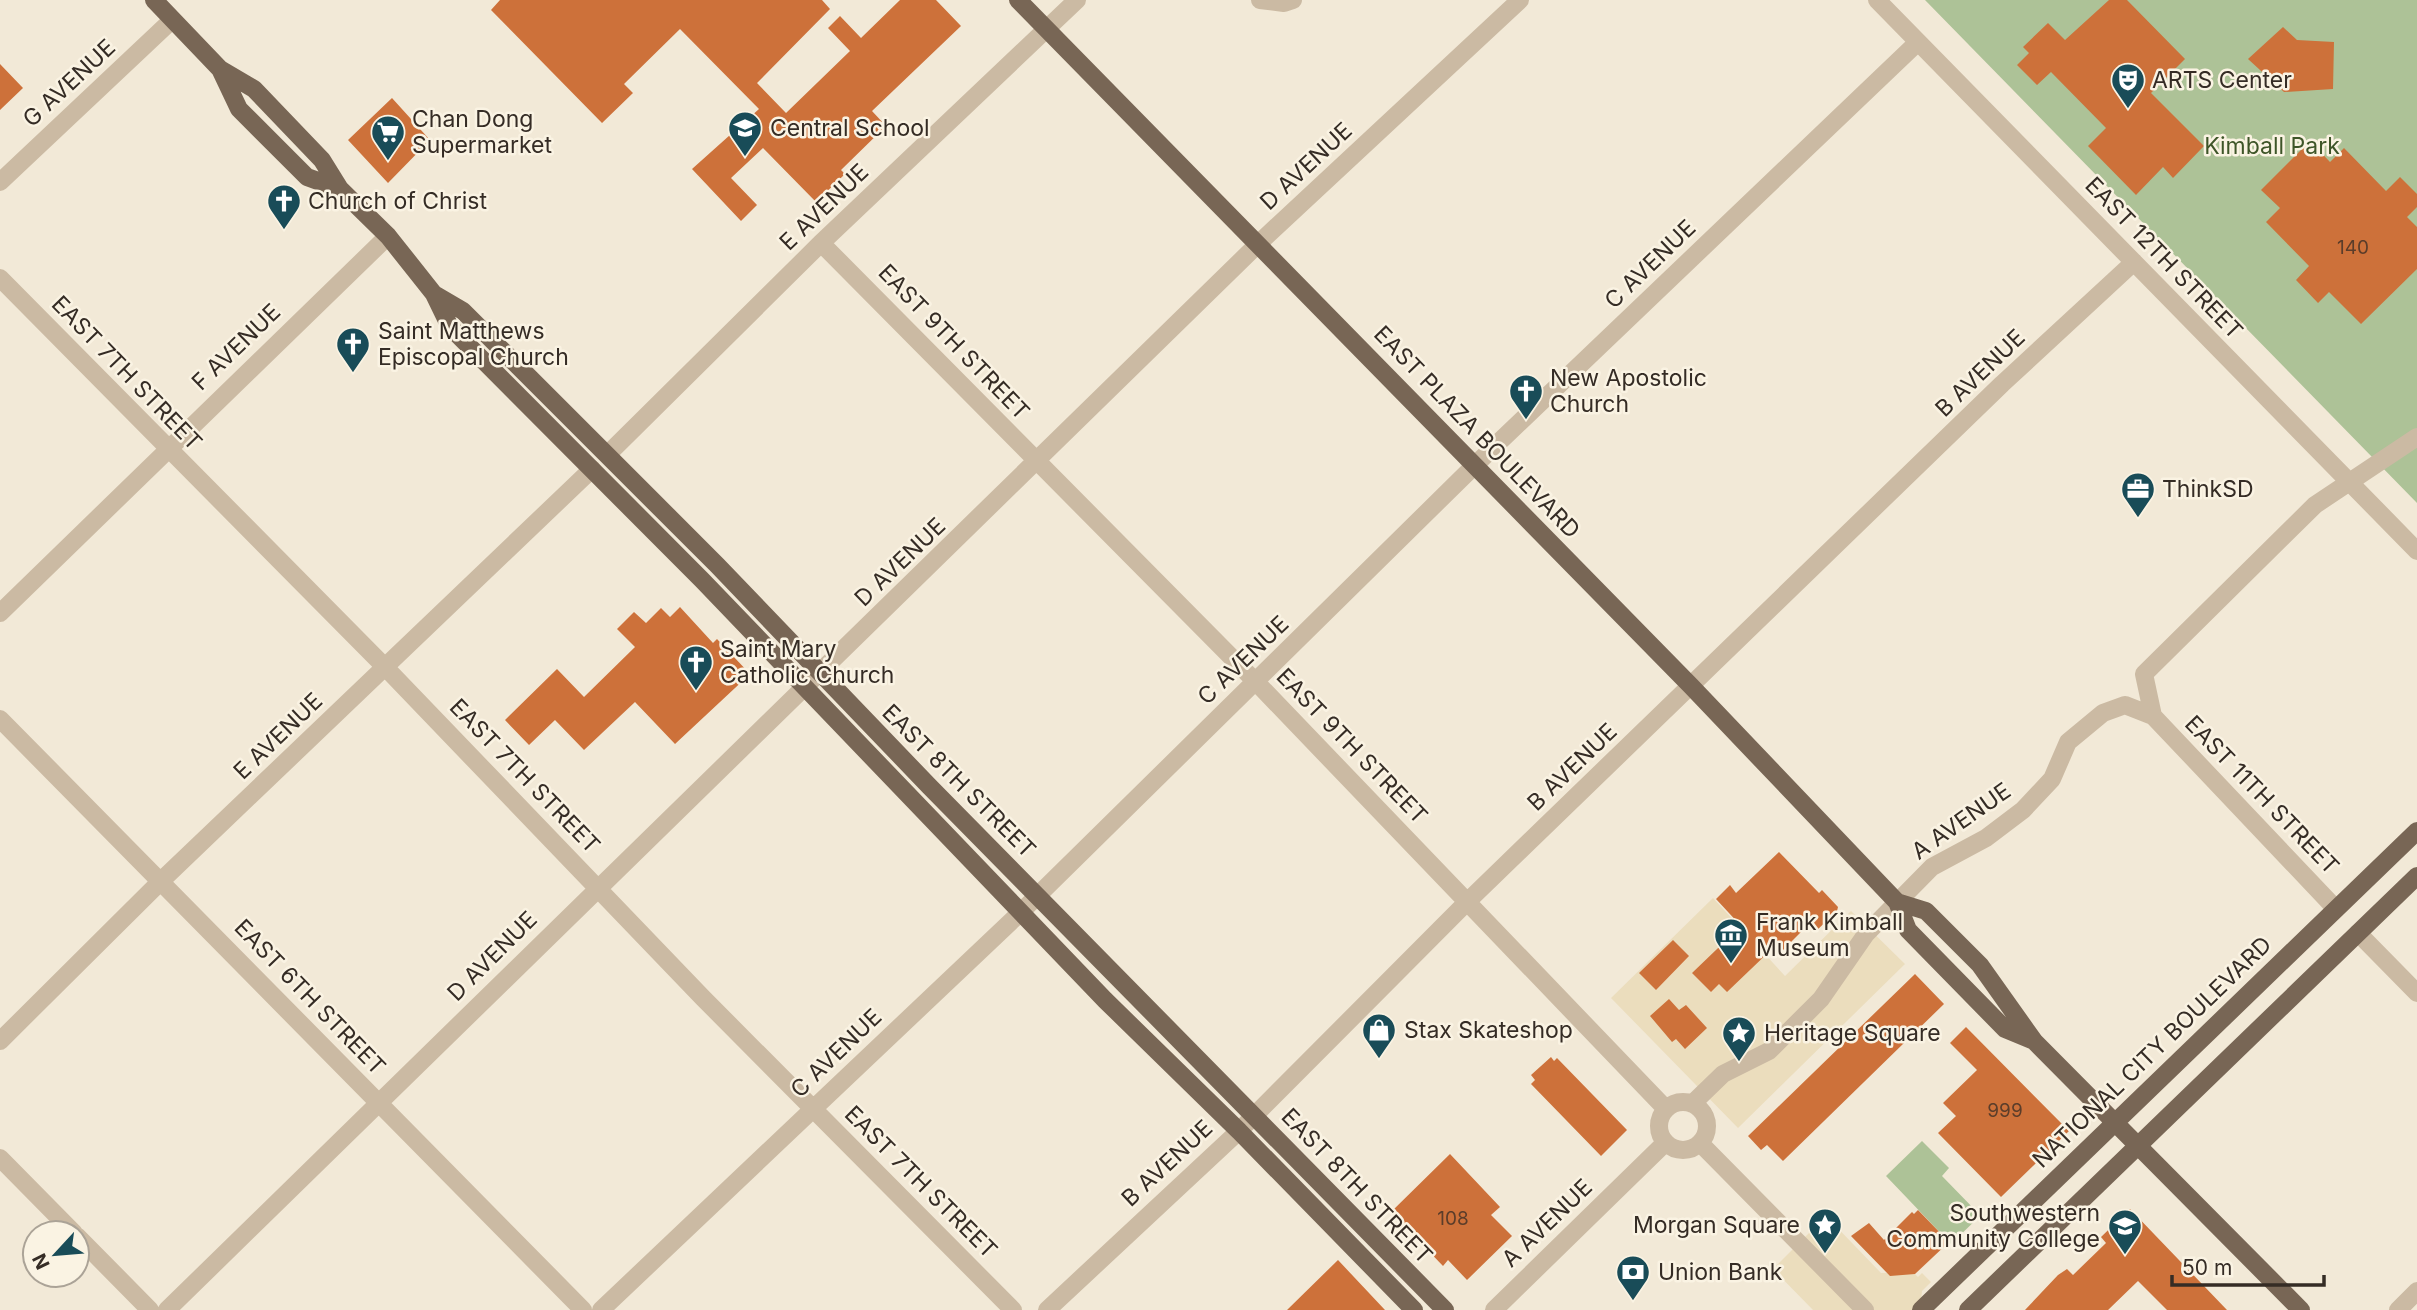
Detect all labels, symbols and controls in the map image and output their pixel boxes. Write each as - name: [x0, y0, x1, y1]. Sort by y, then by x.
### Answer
- street label: G AVENUE: [17, 33, 121, 133]
- theatre icon: ARTS Center: [2109, 61, 2147, 110]
- place label: ARTS Center: [2152, 66, 2292, 94]
- place label: Chan Dong Supermarket: [412, 105, 552, 159]
- school or university icon: Central School: [726, 109, 764, 158]
- supermarket icon: Chan Dong Supermarket: [369, 113, 407, 162]
- place label: Central School: [770, 114, 930, 142]
- street label: D AVENUE: [1254, 116, 1358, 216]
- park label: Kimball Park: [2204, 132, 2340, 160]
- street label: E AVENUE: [774, 158, 874, 256]
- street label: EAST 12TH STREET: [2079, 171, 2249, 345]
- church icon: Church of Christ: [265, 182, 303, 231]
- place label: Church of Christ: [308, 187, 487, 215]
- street label: C AVENUE: [1599, 214, 1701, 314]
- house number: 140: [2337, 236, 2369, 259]
- street label: EAST 9TH STREET: [873, 258, 1035, 426]
- street label: EAST 7TH STREET: [46, 290, 208, 456]
- street label: F AVENUE: [186, 298, 286, 396]
- place label: Saint Matthews Episcopal Church: [378, 317, 569, 371]
- street label: EAST PLAZA BOULEVARD: [1368, 320, 1586, 544]
- street label: B AVENUE: [1929, 323, 2031, 423]
- church icon: Saint Matthews Episcopal Church: [334, 325, 372, 374]
- place label: New Apostolic Church: [1550, 364, 1707, 418]
- church icon: New Apostolic Church: [1507, 372, 1545, 421]
- office icon: ThinkSD: [2119, 470, 2157, 519]
- place label: ThinkSD: [2162, 475, 2254, 503]
- street label: D AVENUE: [849, 512, 951, 612]
- street label: C AVENUE: [1192, 610, 1294, 710]
- place label: Saint Mary Catholic Church: [720, 635, 894, 689]
- church icon: Saint Mary Catholic Church: [677, 643, 715, 692]
- street label: EAST 9TH STREET: [1271, 662, 1433, 830]
- street label: E AVENUE: [228, 687, 328, 785]
- street label: EAST 7TH STREET: [444, 693, 606, 859]
- street label: EAST 8TH STREET: [877, 699, 1041, 863]
- street label: EAST 11TH STREET: [2179, 710, 2345, 880]
- street label: B AVENUE: [1521, 717, 1623, 817]
- street label: A AVENUE: [1906, 777, 2016, 865]
- street label: D AVENUE: [441, 905, 543, 1007]
- place label: Frank Kimball Museum: [1756, 908, 1903, 962]
- street label: EAST 6TH STREET: [229, 913, 391, 1081]
- museum icon: Frank Kimball Museum: [1712, 916, 1750, 965]
- street label: NATIONAL CITY BOULEVARD: [2027, 930, 2277, 1174]
- street label: C AVENUE: [785, 1003, 887, 1103]
- shop icon: Stax Skateshop: [1360, 1011, 1398, 1060]
- place icon: Heritage Square: [1720, 1014, 1758, 1063]
- place label: Stax Skateshop: [1404, 1016, 1573, 1044]
- place label: Heritage Square: [1764, 1019, 1941, 1047]
- house number: 999: [1987, 1099, 2023, 1122]
- street label: EAST 7TH STREET: [839, 1100, 1003, 1264]
- street label: EAST 8TH STREET: [1276, 1102, 1438, 1270]
- street label: B AVENUE: [1116, 1114, 1218, 1212]
- street label: A AVENUE: [1496, 1173, 1598, 1273]
- place label: Southwestern Community College: [1886, 1199, 2100, 1253]
- place icon: Morgan Square: [1806, 1206, 1844, 1255]
- house number: 108: [1437, 1207, 1469, 1230]
- school or university icon: Southwestern Community College: [2106, 1207, 2144, 1256]
- place label: Morgan Square: [1633, 1211, 1800, 1239]
- north arrow: [21, 1219, 91, 1289]
- scale bar: [2172, 1244, 2324, 1288]
- text: N: [28, 1250, 55, 1273]
- bank icon: Union Bank: [1614, 1253, 1652, 1302]
- text: 50 m: [2182, 1255, 2232, 1280]
- place label: Union Bank: [1658, 1258, 1783, 1286]

